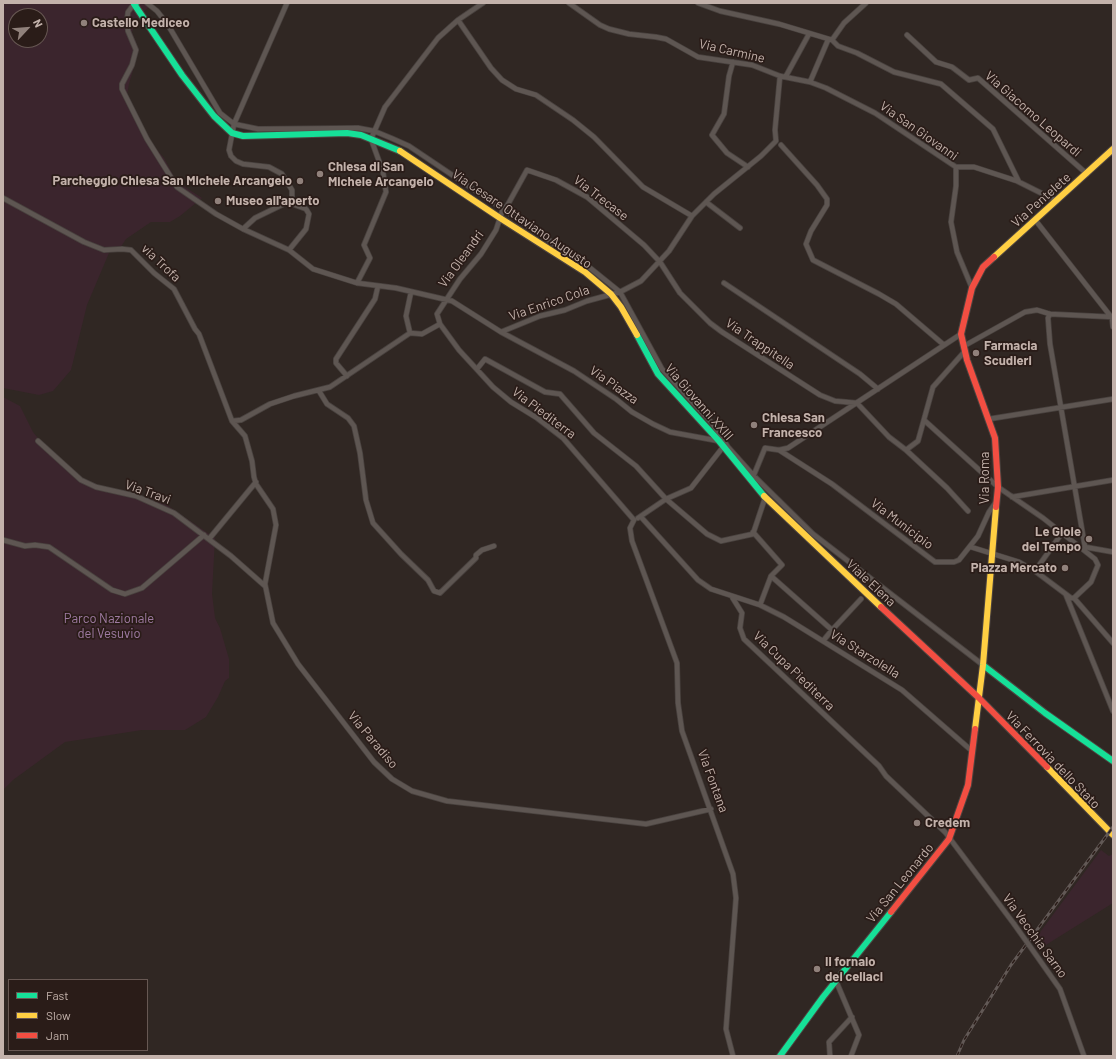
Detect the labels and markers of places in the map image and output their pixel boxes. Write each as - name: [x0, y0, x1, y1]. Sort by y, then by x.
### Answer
- place label: Castello Mediceo: [92, 15, 190, 31]
- marker: Castello Mediceo: [79, 18, 89, 28]
- place label: Chiesa di San Michele Arcangelo: [328, 159, 434, 190]
- marker: Chiesa di San Michele Arcangelo: [315, 169, 325, 179]
- place label: Parcheggio Chiesa San Michele Arcangelo: [52, 173, 292, 189]
- marker: Parcheggio Chiesa San Michele Arcangelo: [295, 176, 305, 186]
- place label: Museo all'aperto: [226, 193, 320, 209]
- marker: Museo all'aperto: [213, 196, 223, 206]
- place label: Farmacia Scudieri: [984, 338, 1037, 369]
- marker: Farmacia Scudieri: [971, 348, 981, 358]
- place label: Chiesa San Francesco: [762, 410, 825, 441]
- marker: Chiesa San Francesco: [749, 420, 759, 430]
- place label: Le Gioie del Tempo: [1022, 524, 1081, 555]
- marker: Le Gioie del Tempo: [1084, 534, 1094, 544]
- place label: Piazza Mercato: [971, 560, 1057, 576]
- marker: Piazza Mercato: [1060, 563, 1070, 573]
- place label: Credem: [925, 815, 970, 831]
- marker: Credem: [912, 818, 922, 828]
- place label: Il fornaio dei celiaci: [825, 954, 883, 985]
- marker: Il fornaio dei celiaci: [812, 964, 822, 974]

